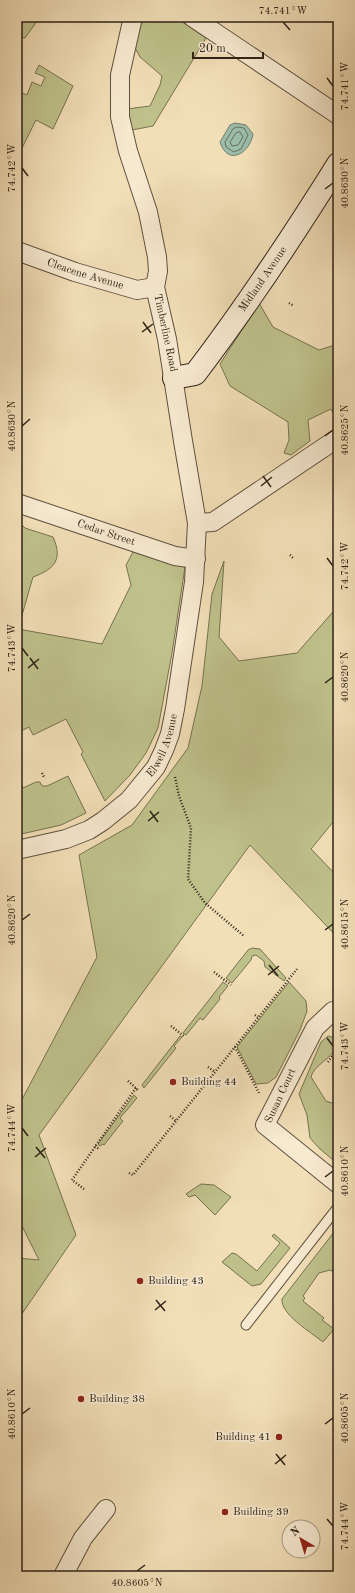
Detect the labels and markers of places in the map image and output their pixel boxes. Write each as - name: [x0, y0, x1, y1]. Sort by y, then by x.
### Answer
- marker: Building 44: [168, 1077, 178, 1087]
- place label: Building 44: [181, 1077, 237, 1088]
- marker: Building 43: [135, 1276, 145, 1286]
- place label: Building 43: [148, 1276, 204, 1287]
- marker: Building 38: [76, 1394, 86, 1404]
- place label: Building 38: [89, 1394, 145, 1405]
- place label: Building 41: [215, 1432, 271, 1443]
- marker: Building 41: [274, 1432, 284, 1442]
- marker: Building 39: [220, 1507, 230, 1517]
- place label: Building 39: [233, 1507, 289, 1518]

